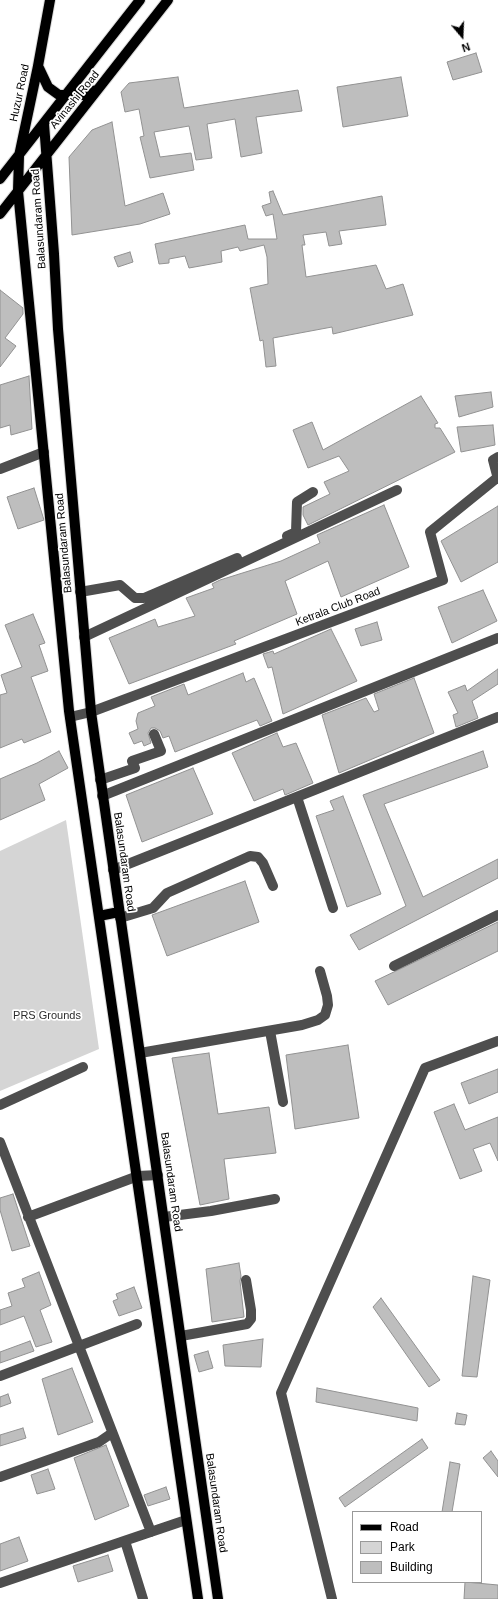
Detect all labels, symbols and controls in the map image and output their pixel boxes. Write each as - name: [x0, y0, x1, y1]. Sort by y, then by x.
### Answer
- north arrow: [442, 16, 482, 56]
- text: N: [460, 40, 472, 54]
- street label: Huzur Road: [7, 63, 33, 123]
- street label: Avinashi Road: [48, 68, 102, 132]
- street label: Balasundaram Road: [29, 169, 49, 269]
- street label: Balasundaram Road: [53, 492, 75, 594]
- street label: Ketrala Club Road: [294, 585, 382, 629]
- street label: Balasundaram Road: [110, 811, 138, 913]
- park label: PRS Grounds: [13, 1009, 81, 1023]
- street label: Balasundaram Road: [157, 1131, 185, 1233]
- street label: Balasundaram Road: [202, 1452, 230, 1554]
- legend: [352, 1511, 482, 1583]
- text: Road: [390, 1520, 419, 1534]
- text: Park: [390, 1540, 415, 1554]
- text: Building: [390, 1560, 433, 1574]

